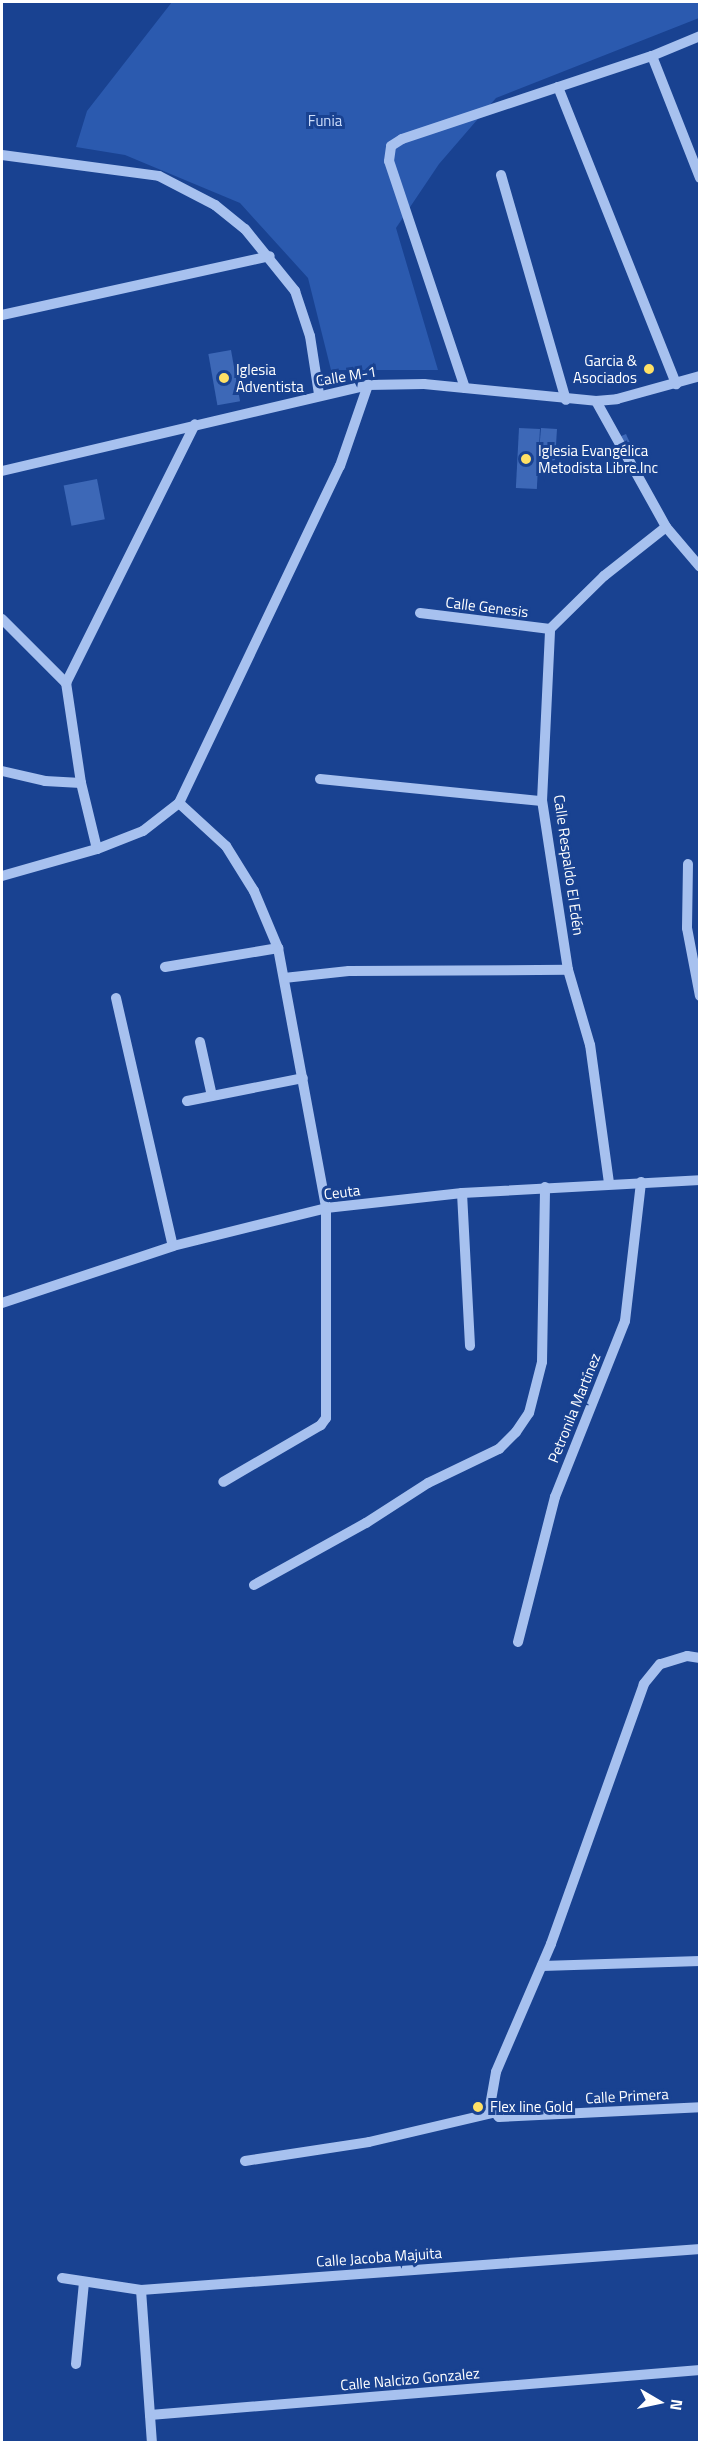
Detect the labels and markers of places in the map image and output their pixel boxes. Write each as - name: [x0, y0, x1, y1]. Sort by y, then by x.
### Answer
- place label: Garcia & Asociados: [573, 351, 637, 386]
- place label: Iglesia Adventista: [236, 360, 304, 395]
- marker: Garcia & Asociados: [642, 362, 656, 376]
- marker: Iglesia Adventista: [217, 371, 231, 385]
- place label: Iglesia Evangélica Metodista Libre.Inc: [538, 441, 658, 476]
- marker: Iglesia Evangélica Metodista Libre.Inc: [519, 452, 533, 466]
- place label: Flex line Gold: [490, 2098, 573, 2116]
- marker: Flex line Gold: [471, 2100, 485, 2114]

